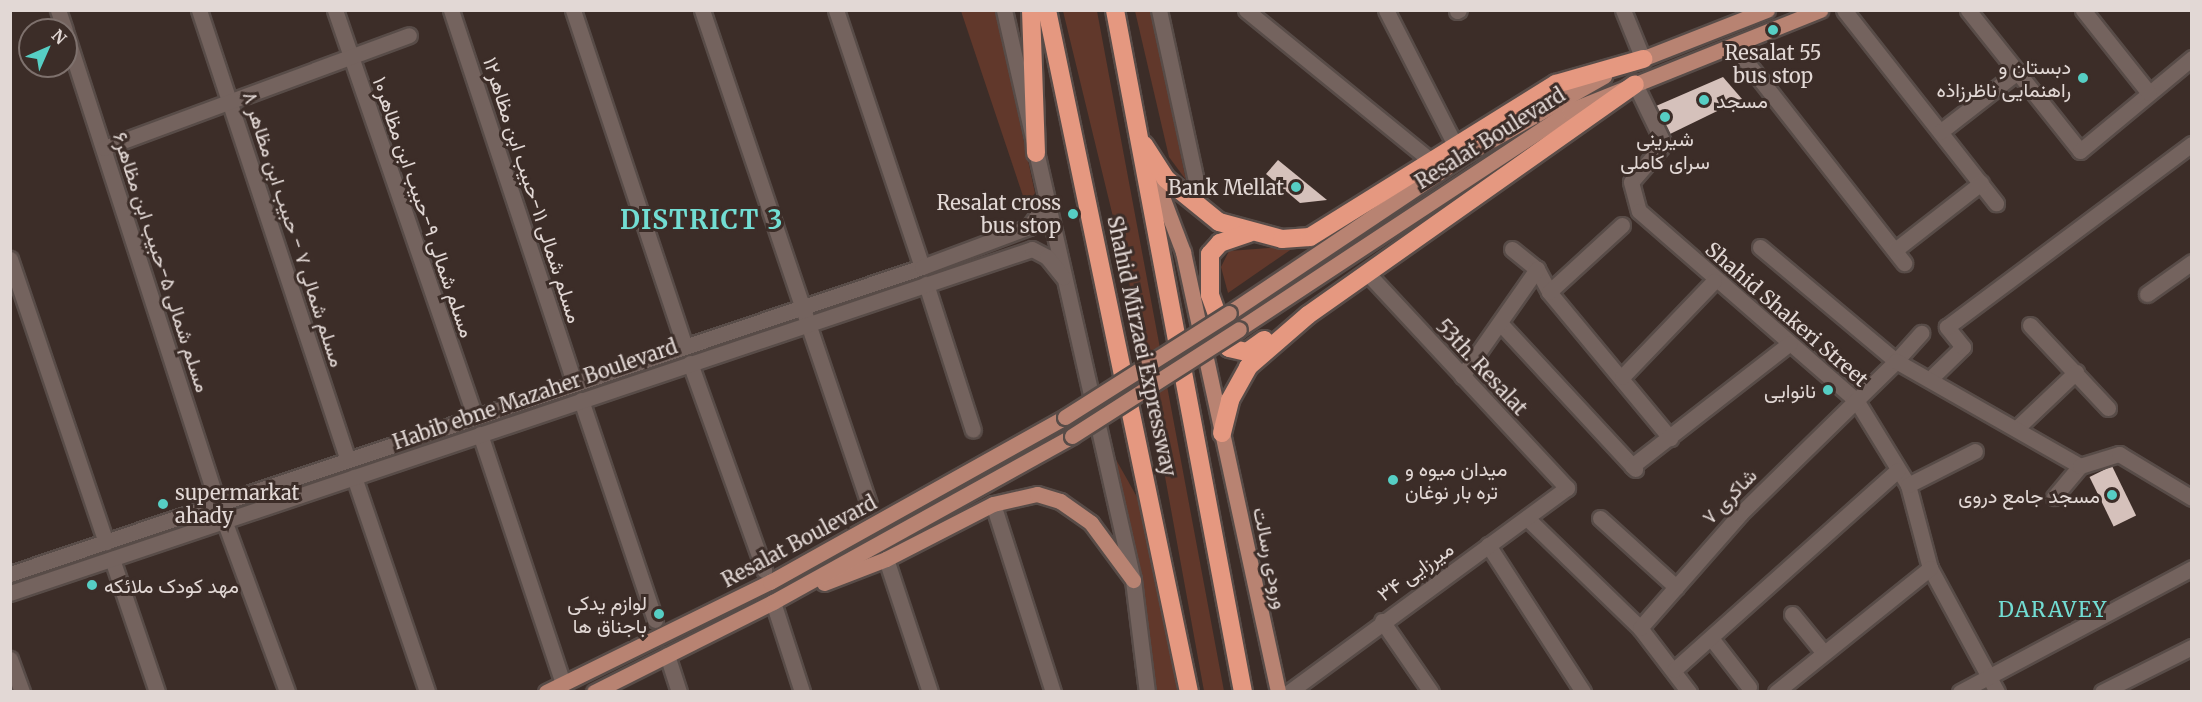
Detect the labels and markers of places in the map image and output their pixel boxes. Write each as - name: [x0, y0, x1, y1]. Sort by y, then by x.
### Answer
- marker: Resalat 55 bus stop: [1766, 23, 1780, 37]
- place label: Resalat 55 bus stop: [1725, 40, 1821, 87]
- place label: دبستان و راهنمایی ناظرزاذه: [1936, 54, 2071, 101]
- marker: دبستان و راهنمایی ناظرزاذه: [2076, 71, 2090, 85]
- place label: مسجد: [1716, 88, 1768, 112]
- marker: مسجد: [1697, 93, 1711, 107]
- marker: شیرینی سرای کاملی: [1658, 110, 1672, 124]
- place label: شیرینی سرای کاملی: [1620, 126, 1710, 173]
- place label: Bank Mellat: [1168, 175, 1284, 199]
- marker: Bank Mellat: [1289, 180, 1303, 194]
- place label: Resalat cross bus stop: [936, 190, 1061, 237]
- marker: Resalat cross bus stop: [1066, 207, 1080, 221]
- place label: نانوایی: [1764, 378, 1816, 402]
- marker: نانوایی: [1821, 383, 1835, 397]
- place label: میدان میوه و تره بار نوغان: [1405, 456, 1507, 503]
- marker: میدان میوه و تره بار نوغان: [1386, 473, 1400, 487]
- place label: supermarkat ahady: [175, 480, 299, 527]
- place label: مسجد جامع دروی: [1958, 483, 2100, 507]
- marker: مسجد جامع دروی: [2105, 488, 2119, 502]
- marker: supermarkat ahady: [156, 497, 170, 511]
- place label: مهد کودک ملائکه: [104, 573, 239, 597]
- marker: مهد کودک ملائکه: [85, 578, 99, 592]
- place label: لوازم یدکی باجناق ها: [567, 590, 647, 637]
- marker: لوازم یدکی باجناق ها: [652, 607, 666, 621]

